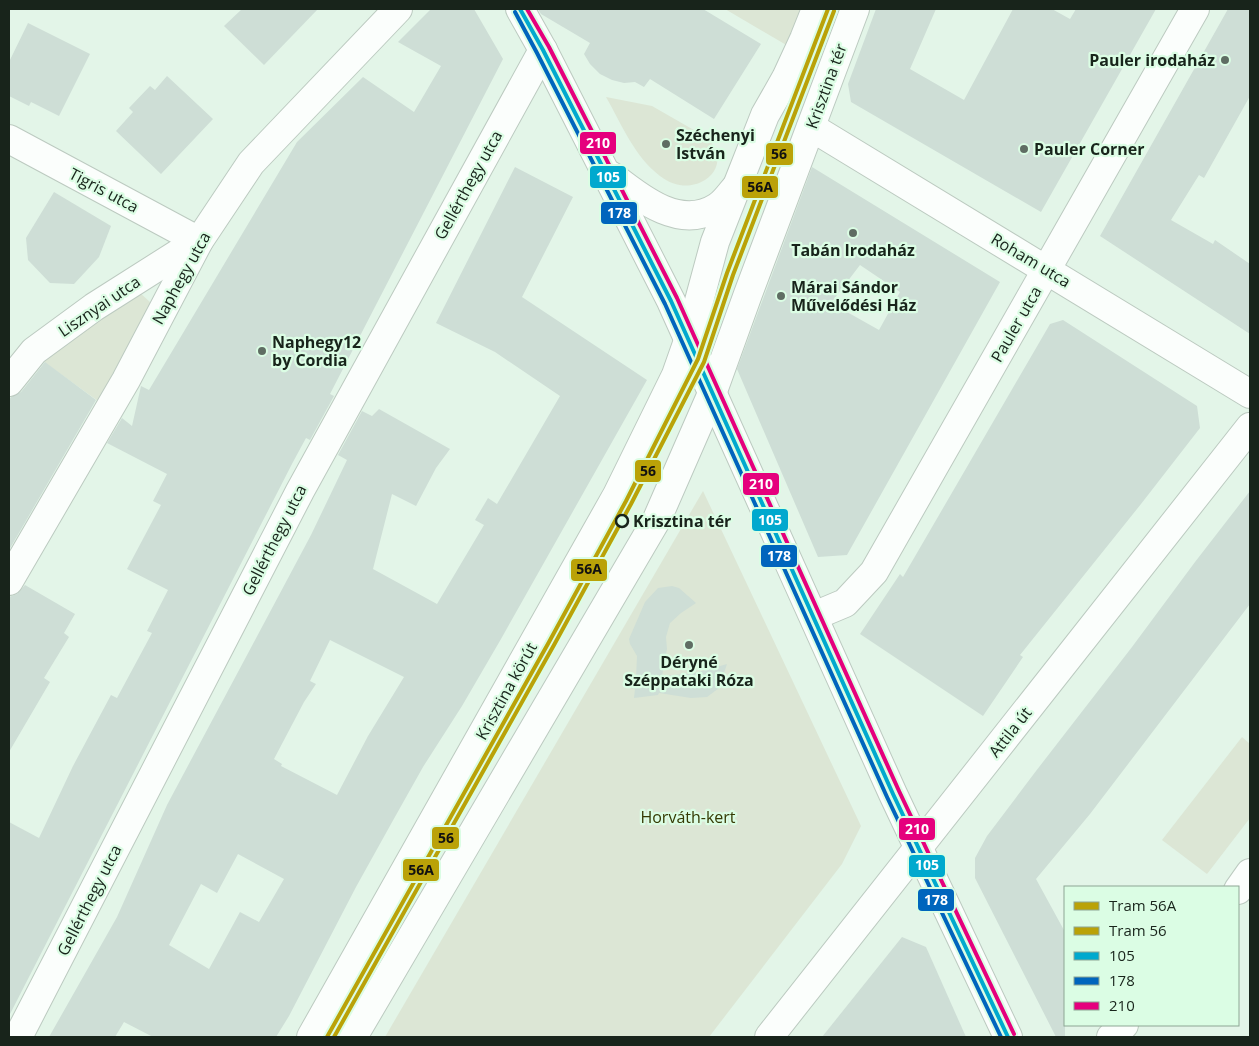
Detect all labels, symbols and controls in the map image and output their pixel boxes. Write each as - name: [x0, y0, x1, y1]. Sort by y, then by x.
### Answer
- street label: Krisztina tér: [800, 40, 852, 132]
- place label: Pauler irodaház: [1089, 49, 1215, 71]
- marker: Pauler irodaház: [1219, 54, 1231, 66]
- place label: Széchenyi István: [676, 124, 755, 164]
- street label: Gellérthegy utca: [429, 126, 507, 244]
- line badge: 210: [579, 131, 617, 155]
- text: 210: [586, 133, 610, 152]
- marker: Széchenyi István: [660, 138, 672, 150]
- place label: Pauler Corner: [1034, 138, 1145, 160]
- line badge: 56: [765, 142, 794, 166]
- marker: Pauler Corner: [1018, 143, 1030, 155]
- text: 56: [771, 144, 787, 163]
- street label: Tigris utca: [65, 162, 143, 218]
- line badge: 105: [589, 165, 627, 189]
- text: 105: [596, 167, 620, 186]
- line badge: 56A: [741, 175, 779, 199]
- text: 56A: [747, 177, 773, 196]
- line badge: 178: [600, 201, 638, 225]
- text: 178: [607, 203, 631, 222]
- marker: Tabán Irodaház: [847, 227, 859, 239]
- street label: Naphegy utca: [147, 228, 215, 328]
- street label: Roham utca: [987, 228, 1075, 292]
- place label: Tabán Irodaház: [791, 239, 915, 261]
- street label: Lisznyai utca: [54, 270, 144, 342]
- place label: Márai Sándor Művelődési Ház: [791, 276, 916, 316]
- street label: Pauler utca: [985, 282, 1047, 366]
- marker: Márai Sándor Művelődési Ház: [775, 290, 787, 302]
- place label: Naphegy12 by Cordia: [272, 331, 361, 371]
- marker: Naphegy12 by Cordia: [256, 345, 268, 357]
- line badge: 56: [634, 459, 662, 483]
- text: 56: [640, 461, 656, 480]
- line badge: 210: [742, 472, 780, 496]
- text: 210: [749, 474, 773, 493]
- street label: Gellérthegy utca: [237, 481, 311, 599]
- line badge: 105: [751, 508, 789, 532]
- place label: Krisztina tér: [633, 510, 731, 532]
- text: 105: [758, 510, 782, 529]
- marker: Krisztina tér: [615, 514, 629, 528]
- line badge: 178: [760, 544, 798, 568]
- text: 178: [767, 546, 791, 565]
- line badge: 56A: [570, 558, 608, 582]
- text: 56A: [576, 559, 602, 578]
- street label: Krisztina körút: [470, 638, 542, 744]
- marker: Déryné Széppataki Róza: [683, 639, 695, 651]
- place label: Déryné Széppataki Róza: [624, 651, 754, 691]
- street label: Attila út: [983, 702, 1037, 762]
- park label: Horváth-kert: [640, 806, 736, 828]
- line badge: 210: [898, 817, 936, 841]
- text: 210: [905, 819, 929, 838]
- line badge: 56: [431, 826, 460, 850]
- text: 56: [438, 828, 454, 847]
- street label: Gellérthegy utca: [52, 841, 126, 959]
- line badge: 105: [908, 854, 946, 878]
- text: 105: [915, 855, 939, 874]
- line badge: 56A: [402, 858, 440, 882]
- text: 56A: [408, 860, 434, 879]
- legend: [1064, 886, 1239, 1026]
- line badge: 178: [917, 888, 955, 912]
- text: 178: [924, 890, 948, 909]
- text: Tram 56A: [1109, 895, 1177, 915]
- text: Tram 56: [1109, 920, 1167, 940]
- text: 105: [1109, 945, 1135, 965]
- text: 178: [1109, 970, 1135, 990]
- text: 210: [1109, 995, 1135, 1015]

